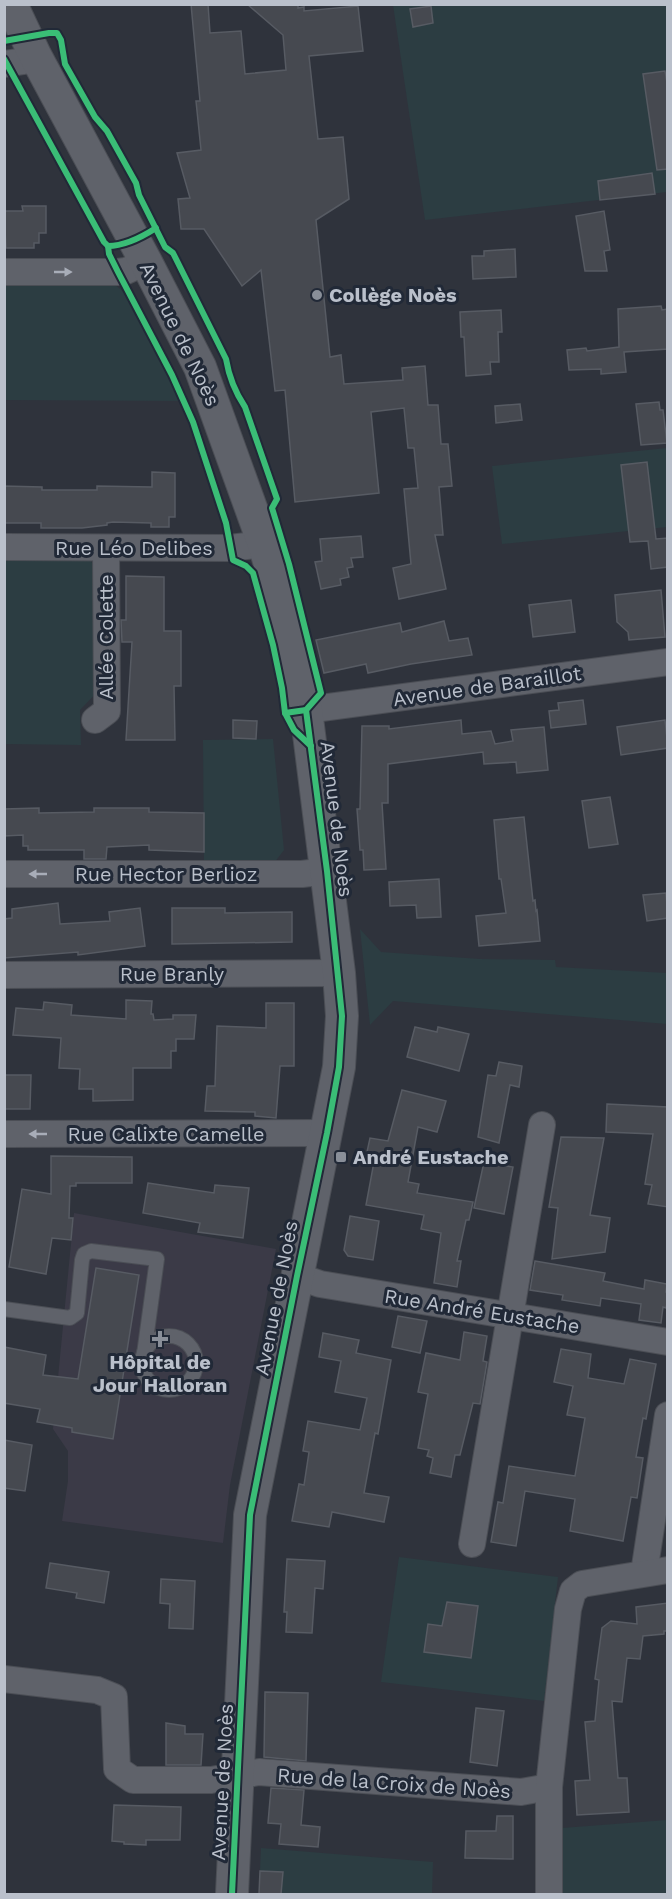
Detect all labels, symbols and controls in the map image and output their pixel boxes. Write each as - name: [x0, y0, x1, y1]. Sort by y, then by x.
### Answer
- street label: Avenue de Noès: [135, 258, 225, 410]
- one-way arrow: [53, 267, 72, 277]
- place label: Collège Noès: [329, 283, 457, 307]
- marker: Collège Noès: [310, 288, 324, 302]
- street label: Rue Léo Delibes: [55, 536, 213, 560]
- street label: Allée Colette: [94, 574, 118, 700]
- street label: Avenue de Baraillot: [391, 661, 583, 711]
- street label: Avenue de Noès: [316, 740, 358, 898]
- street label: Rue Hector Berlioz: [75, 862, 257, 886]
- one-way arrow: [29, 869, 48, 879]
- street label: Rue Branly: [120, 962, 225, 986]
- street label: Rue Calixte Camelle: [67, 1122, 265, 1146]
- one-way arrow: [28, 1129, 47, 1139]
- place label: André Eustache: [353, 1145, 509, 1169]
- marker: André Eustache: [334, 1150, 348, 1164]
- street label: Avenue de Noès: [249, 1219, 303, 1377]
- street label: Rue André Eustache: [383, 1284, 581, 1338]
- marker: Hôpital de Jour Halloran: [151, 1330, 169, 1348]
- place label: Hôpital de Jour Halloran: [93, 1350, 227, 1397]
- street label: Avenue de Noès: [206, 1703, 238, 1861]
- street label: Rue de la Croix de Noès: [276, 1763, 512, 1803]

